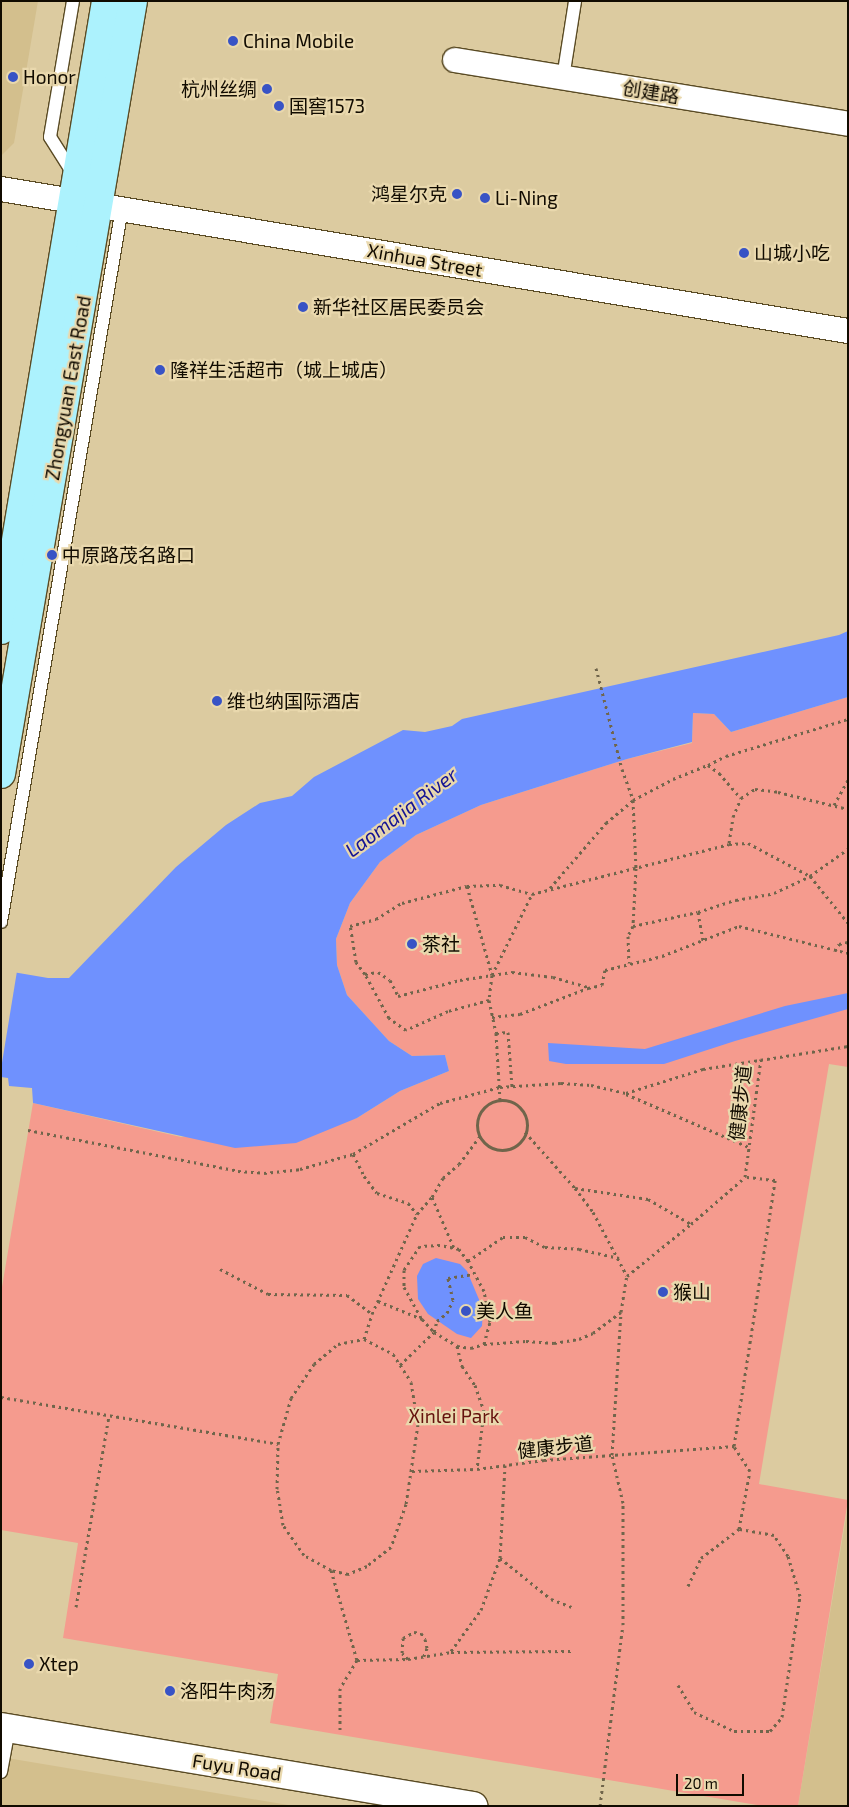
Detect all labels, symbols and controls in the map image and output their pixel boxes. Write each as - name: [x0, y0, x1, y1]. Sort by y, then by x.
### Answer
- place label: China Mobile: [243, 30, 354, 52]
- marker: China Mobile: [227, 35, 239, 47]
- place label: Honor: [23, 66, 76, 88]
- marker: Honor: [7, 71, 19, 83]
- street label: 创建路: [621, 76, 681, 108]
- place label: 杭州丝绸: [181, 78, 257, 100]
- marker: 杭州丝绸: [261, 83, 273, 95]
- place label: 国窖1573: [289, 95, 365, 117]
- marker: 国窖1573: [273, 100, 285, 112]
- place label: 鸿星尔克: [371, 183, 447, 205]
- place label: Li-Ning: [495, 187, 558, 209]
- marker: 鸿星尔克: [451, 188, 463, 200]
- marker: Li-Ning: [479, 192, 491, 204]
- street label: Xinhua Street: [366, 239, 484, 281]
- place label: 山城小吃: [754, 242, 830, 264]
- marker: 山城小吃: [738, 247, 750, 259]
- street label: Zhongyuan East Road: [41, 294, 95, 482]
- place label: 新华社区居民委员会: [313, 296, 484, 318]
- marker: 新华社区居民委员会: [297, 301, 309, 313]
- place label: 隆祥生活超市（城上城店）: [170, 359, 398, 381]
- marker: 隆祥生活超市（城上城店）: [154, 364, 166, 376]
- place label: 中原路茂名路口: [62, 544, 195, 566]
- marker: 中原路茂名路口: [46, 549, 58, 561]
- place label: 维也纳国际酒店: [227, 690, 360, 712]
- marker: 维也纳国际酒店: [211, 695, 223, 707]
- water label: Laomajia River: [340, 762, 462, 862]
- place label: 茶社: [422, 933, 460, 955]
- marker: 茶社: [406, 938, 418, 950]
- street label: 健康步道: [725, 1064, 755, 1142]
- place label: 猴山: [673, 1281, 711, 1303]
- marker: 猴山: [657, 1286, 669, 1298]
- place label: 美人鱼: [476, 1300, 533, 1322]
- marker: 美人鱼: [460, 1305, 472, 1317]
- park label: Xinlei Park: [408, 1405, 500, 1427]
- street label: 健康步道: [516, 1432, 594, 1462]
- place label: Xtep: [39, 1653, 79, 1675]
- marker: Xtep: [23, 1658, 35, 1670]
- place label: 洛阳牛肉汤: [180, 1680, 275, 1702]
- marker: 洛阳牛肉汤: [164, 1685, 176, 1697]
- street label: Fuyu Road: [191, 1749, 283, 1785]
- scale bar: [679, 1764, 746, 1796]
- text: 20 m: [684, 1774, 718, 1792]

